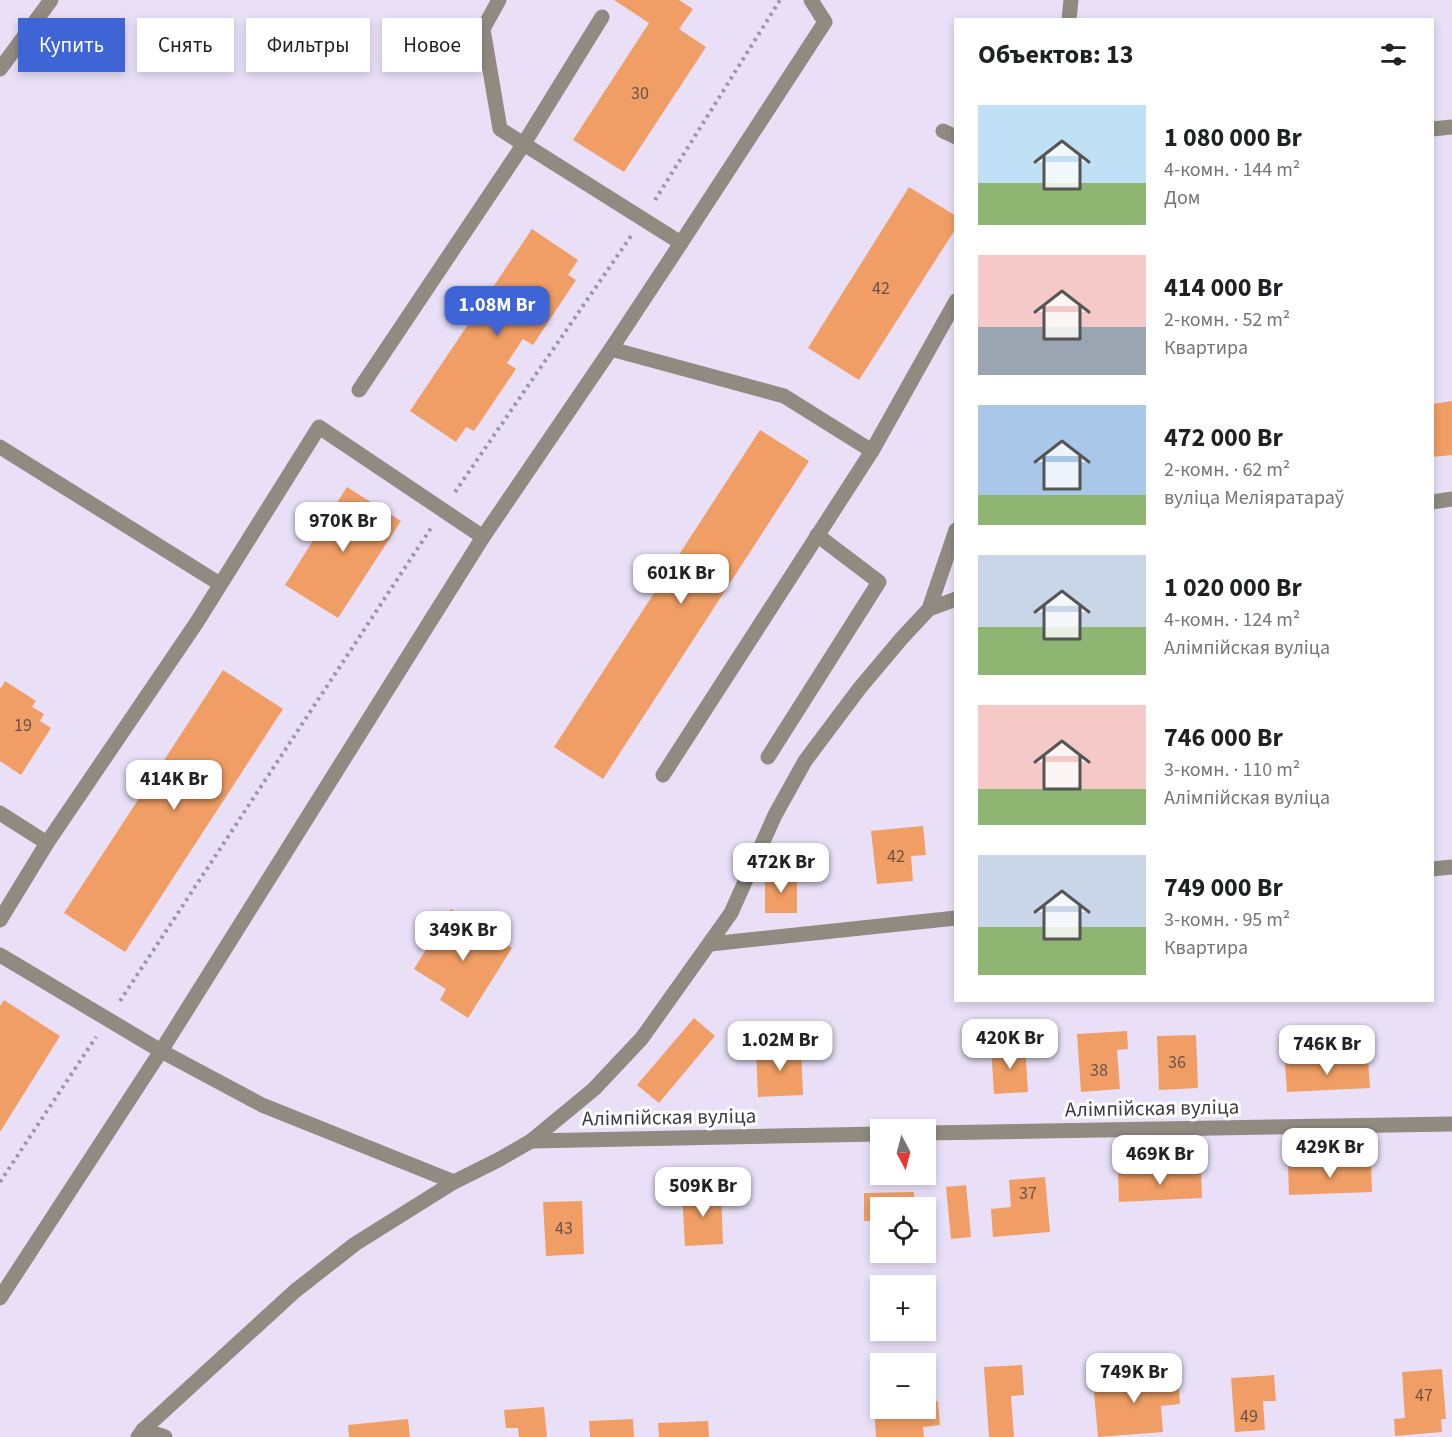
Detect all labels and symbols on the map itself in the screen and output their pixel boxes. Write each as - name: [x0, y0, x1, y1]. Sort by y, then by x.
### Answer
- house number: 30: [631, 81, 649, 106]
- house number: 42: [872, 276, 890, 301]
- pin: 1.08M Br: [435, 286, 559, 337]
- pin: 970K Br: [288, 502, 398, 553]
- pin: 601K Br: [626, 554, 736, 605]
- house number: 19: [14, 713, 32, 738]
- pin: 414K Br: [119, 760, 229, 811]
- pin: 472K Br: [726, 843, 836, 894]
- house number: 42: [887, 844, 905, 869]
- pin: 349K Br: [408, 911, 518, 962]
- pin: 420K Br: [955, 1019, 1065, 1070]
- pin: 1.02M Br: [718, 1021, 842, 1072]
- pin: 746K Br: [1272, 1025, 1382, 1076]
- house number: 36: [1168, 1050, 1186, 1075]
- house number: 38: [1090, 1058, 1108, 1083]
- street label: Алімпійская вуліца: [1065, 1091, 1239, 1125]
- street label: Алімпійская вуліца: [582, 1100, 756, 1134]
- north arrow: [870, 1119, 936, 1185]
- pin: 429K Br: [1275, 1128, 1385, 1179]
- pin: 469K Br: [1105, 1135, 1215, 1186]
- pin: 509K Br: [648, 1167, 758, 1218]
- house number: 37: [1019, 1181, 1037, 1206]
- house number: 43: [555, 1216, 573, 1241]
- pin: 749K Br: [1079, 1353, 1189, 1404]
- house number: 47: [1415, 1383, 1433, 1408]
- house number: 49: [1240, 1404, 1258, 1429]

